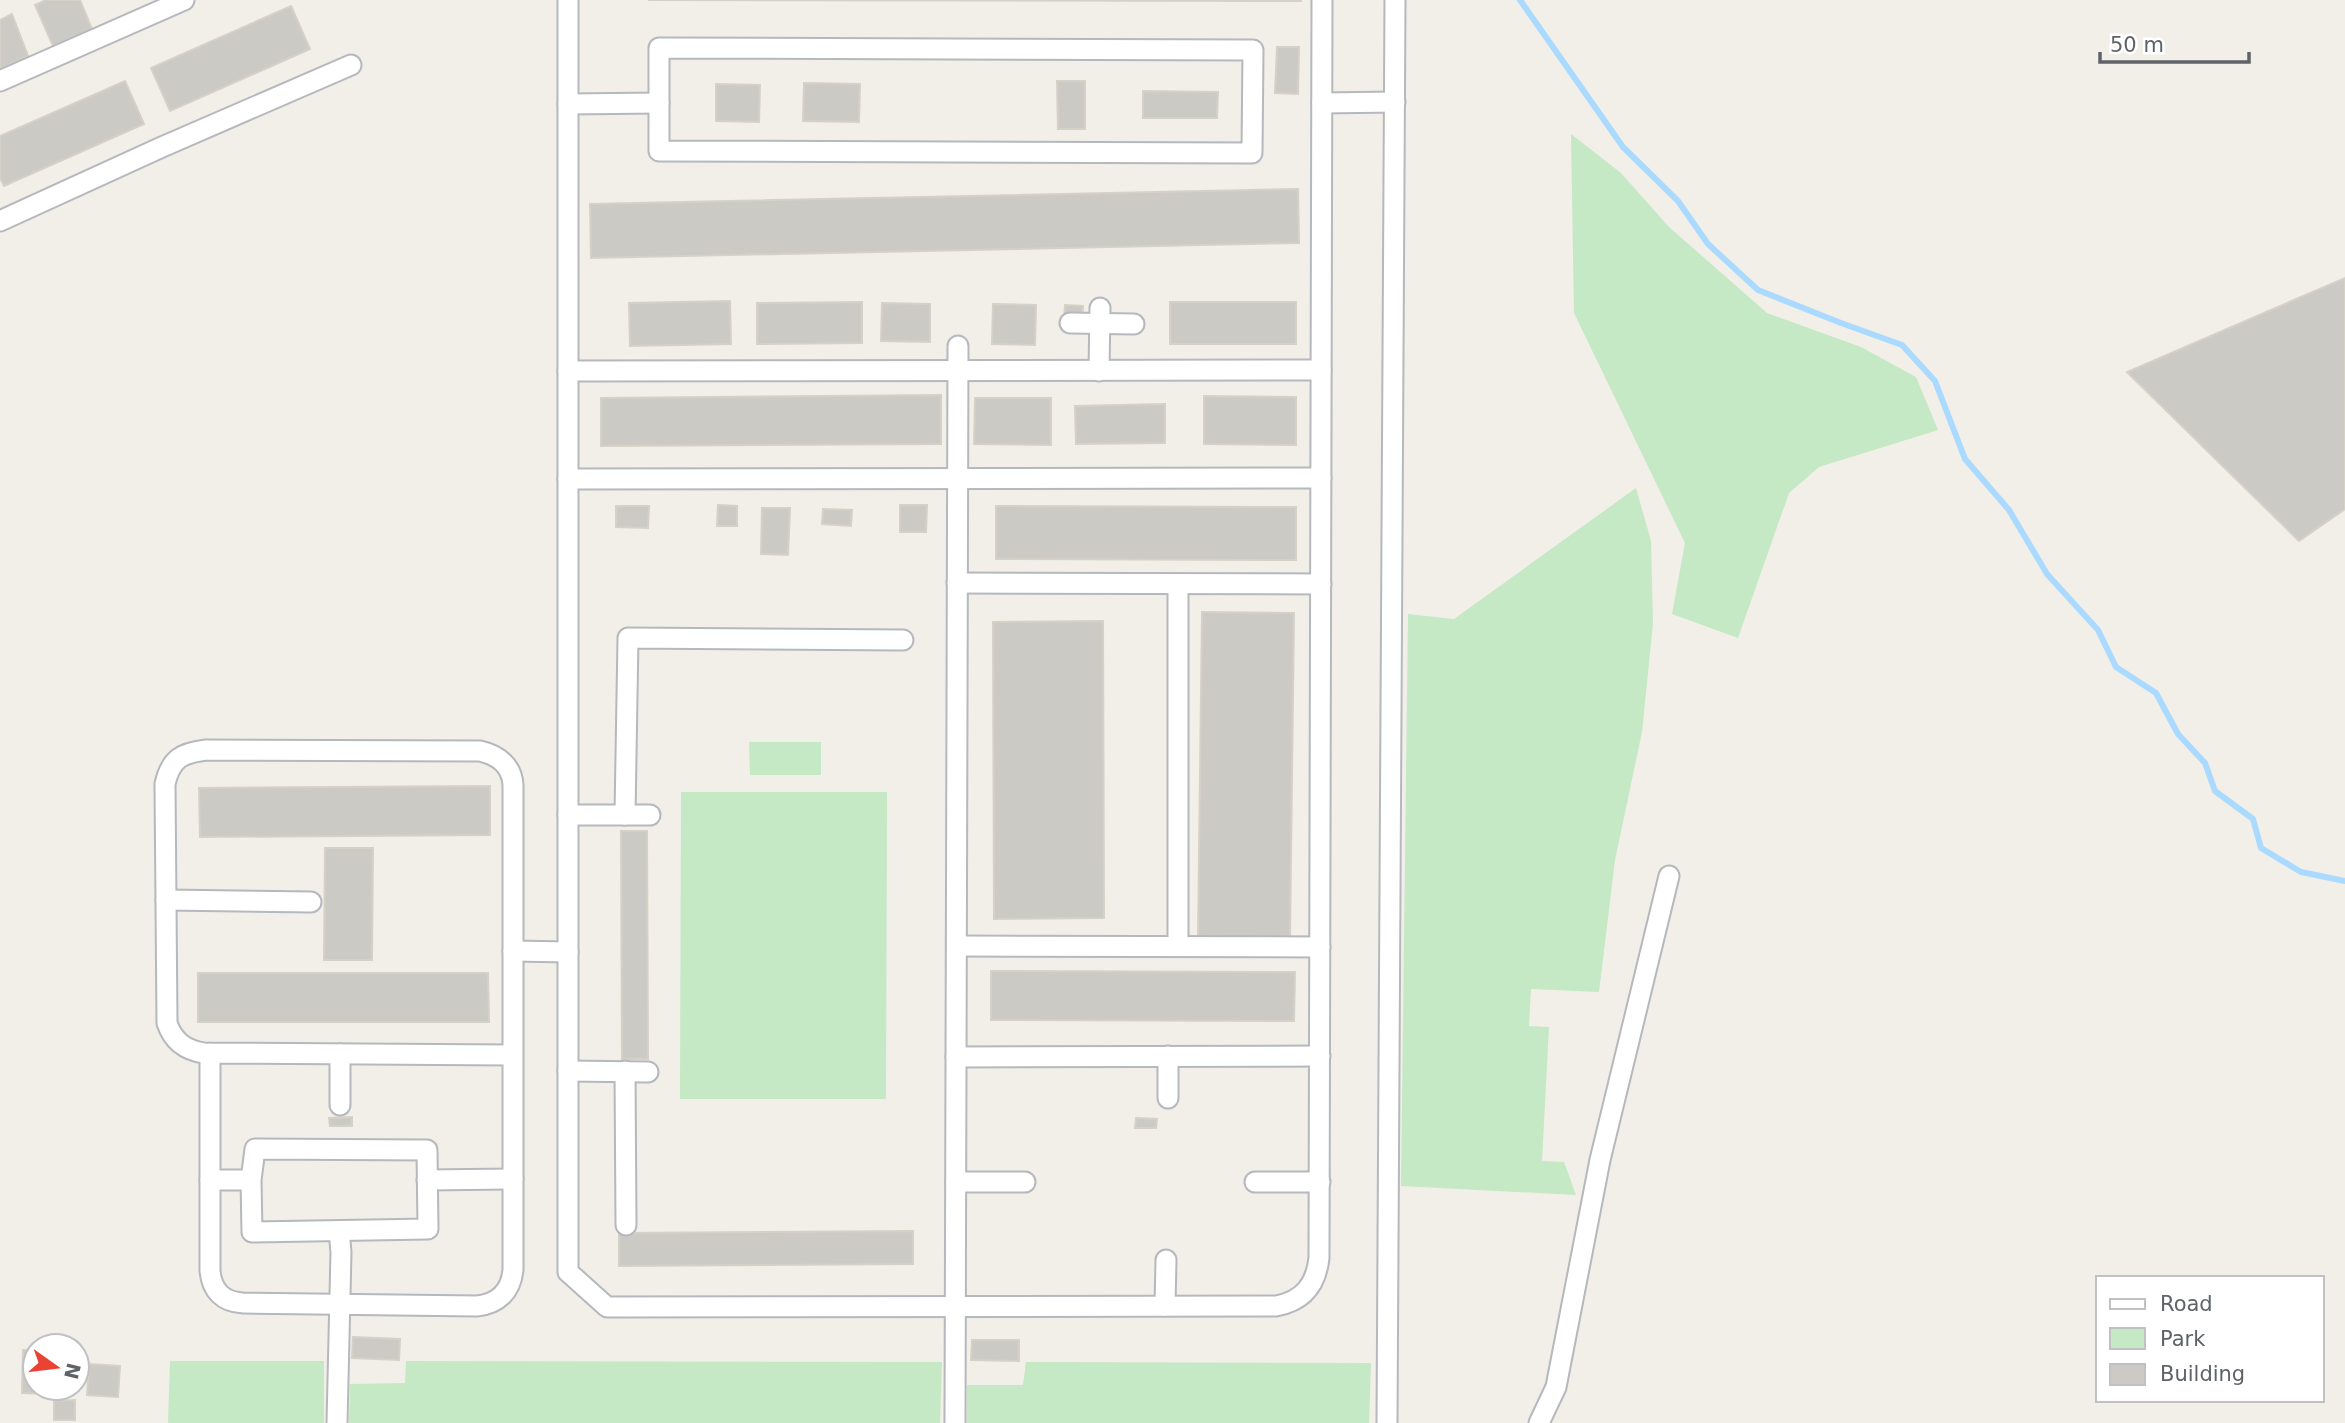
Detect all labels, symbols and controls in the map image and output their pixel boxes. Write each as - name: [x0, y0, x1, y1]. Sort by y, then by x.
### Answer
- scale bar: [2100, 21, 2249, 65]
- text: 50 m: [2110, 33, 2164, 57]
- legend: [2096, 1276, 2324, 1402]
- text: Road: [2160, 1292, 2213, 1316]
- text: Park: [2160, 1327, 2206, 1351]
- north arrow: [21, 1332, 91, 1402]
- text: N: [60, 1361, 85, 1381]
- text: Building: [2160, 1362, 2245, 1386]

